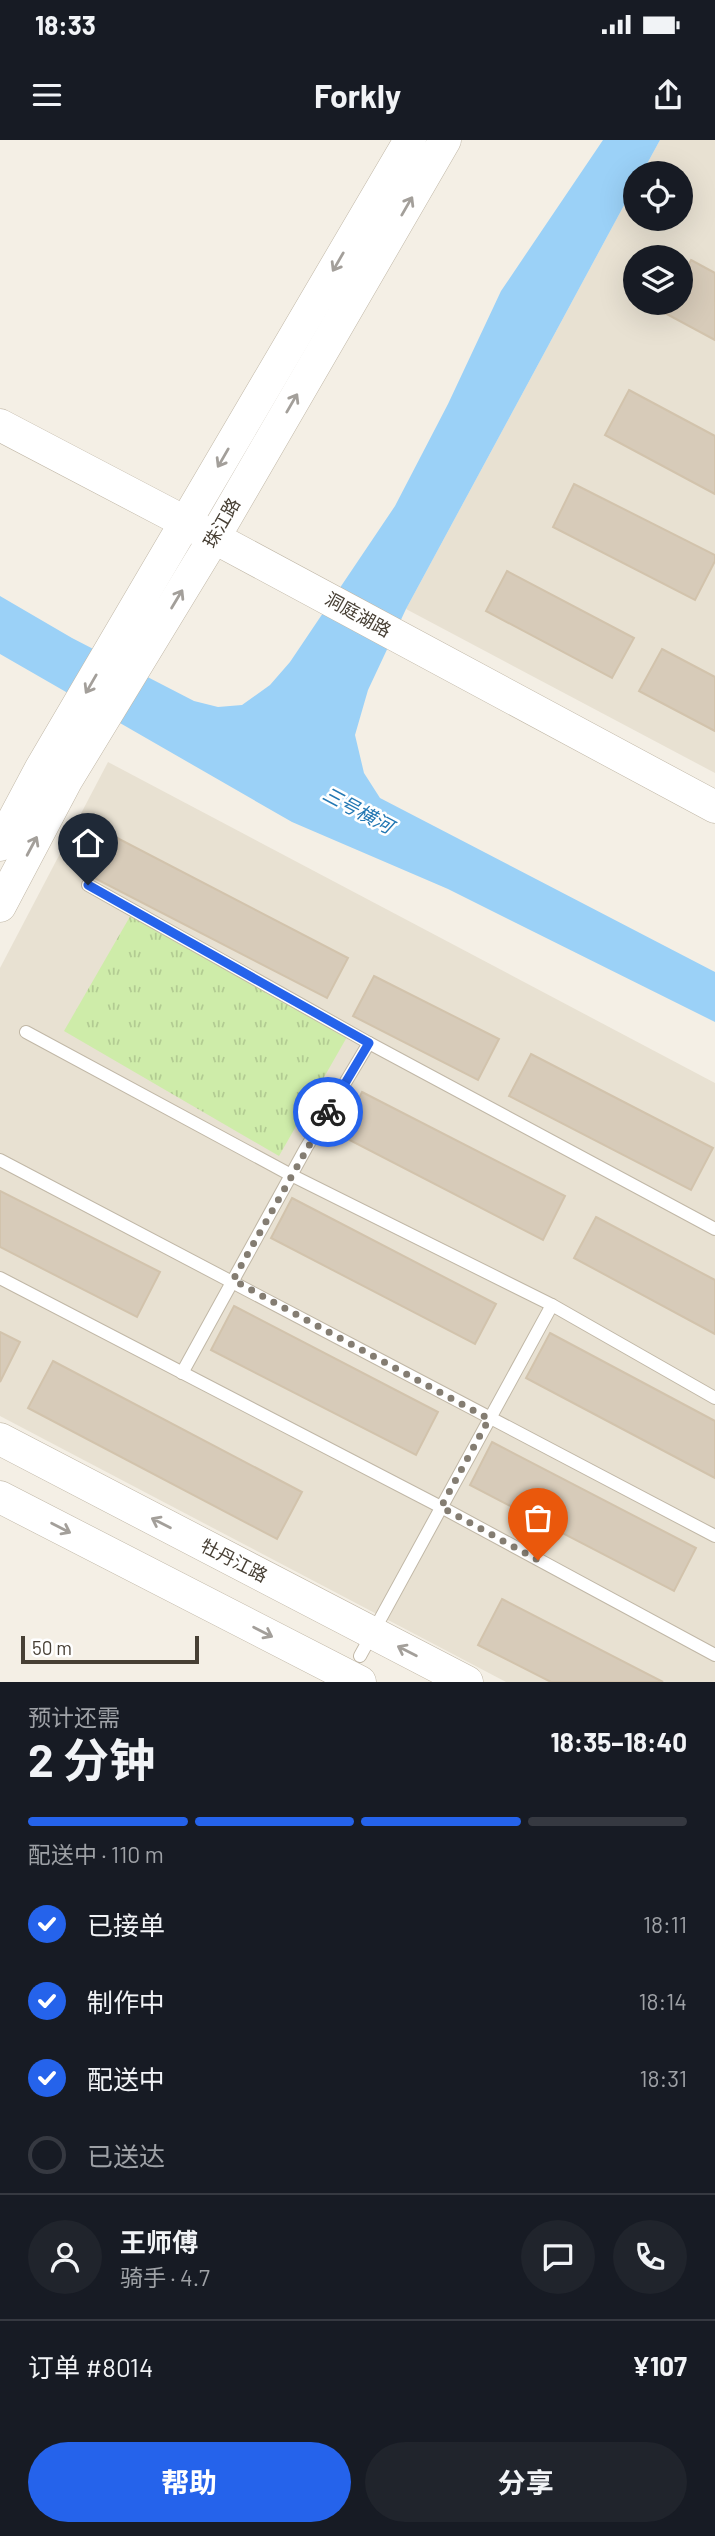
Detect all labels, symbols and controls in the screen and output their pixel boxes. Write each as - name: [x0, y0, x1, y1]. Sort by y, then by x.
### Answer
- text: 18:33: [35, 9, 96, 40]
- icon: menu: [28, 76, 66, 114]
- text: Forkly: [314, 76, 401, 114]
- icon: share: [649, 76, 687, 114]
- map controls: [623, 161, 693, 315]
- button: locate: [623, 161, 693, 231]
- one-way arrow: [400, 197, 414, 217]
- button: layers: [623, 245, 693, 315]
- one-way arrow: [331, 252, 345, 272]
- one-way arrow: [286, 393, 300, 413]
- one-way arrow: [215, 448, 229, 468]
- street label: 珠江路: [198, 494, 244, 551]
- street label: 洞庭湖路: [322, 587, 395, 641]
- one-way arrow: [170, 589, 184, 609]
- one-way arrow: [84, 674, 98, 694]
- water label: 三号横河: [319, 782, 401, 839]
- pin: [58, 813, 118, 885]
- icon: home: [69, 824, 107, 862]
- one-way arrow: [25, 836, 39, 856]
- courier: [293, 1077, 363, 1147]
- icon: bike: [309, 1093, 347, 1131]
- pin: [508, 1488, 568, 1560]
- icon: bag: [519, 1499, 557, 1537]
- one-way arrow: [151, 1516, 172, 1529]
- one-way arrow: [50, 1522, 71, 1535]
- street label: 牡丹江路: [197, 1534, 272, 1586]
- one-way arrow: [252, 1626, 273, 1639]
- scale bar: [21, 1633, 200, 1665]
- text: 50 m: [32, 1636, 72, 1659]
- one-way arrow: [397, 1643, 418, 1657]
- text: 预计还需: [28, 1703, 120, 1731]
- text: 18:35–18:40: [551, 1726, 687, 1757]
- text: 2 分钟: [28, 1731, 155, 1786]
- text: 配送中 · 110 m: [28, 1840, 164, 1868]
- icon: check: [28, 1905, 66, 1943]
- text: 已接单: [87, 1909, 165, 1940]
- text: 18:11: [643, 1910, 687, 1938]
- icon: check: [28, 1982, 66, 2020]
- text: 制作中: [87, 1986, 165, 2017]
- text: 18:14: [638, 1987, 687, 2015]
- icon: check: [28, 2059, 66, 2097]
- text: 配送中: [87, 2063, 165, 2094]
- text: 18:31: [639, 2064, 687, 2092]
- text: 已送达: [87, 2140, 165, 2171]
- button: person: [28, 2220, 102, 2294]
- button: chat: [521, 2220, 595, 2294]
- button: phone: [613, 2220, 687, 2294]
- text: 王师傅: [120, 2226, 198, 2257]
- text: 骑手 · 4.7: [120, 2263, 210, 2291]
- text: ¥107: [632, 2350, 687, 2381]
- text: 订单 #8014: [28, 2351, 153, 2382]
- button: 帮助: [28, 2442, 351, 2522]
- button: 分享: [365, 2442, 687, 2522]

